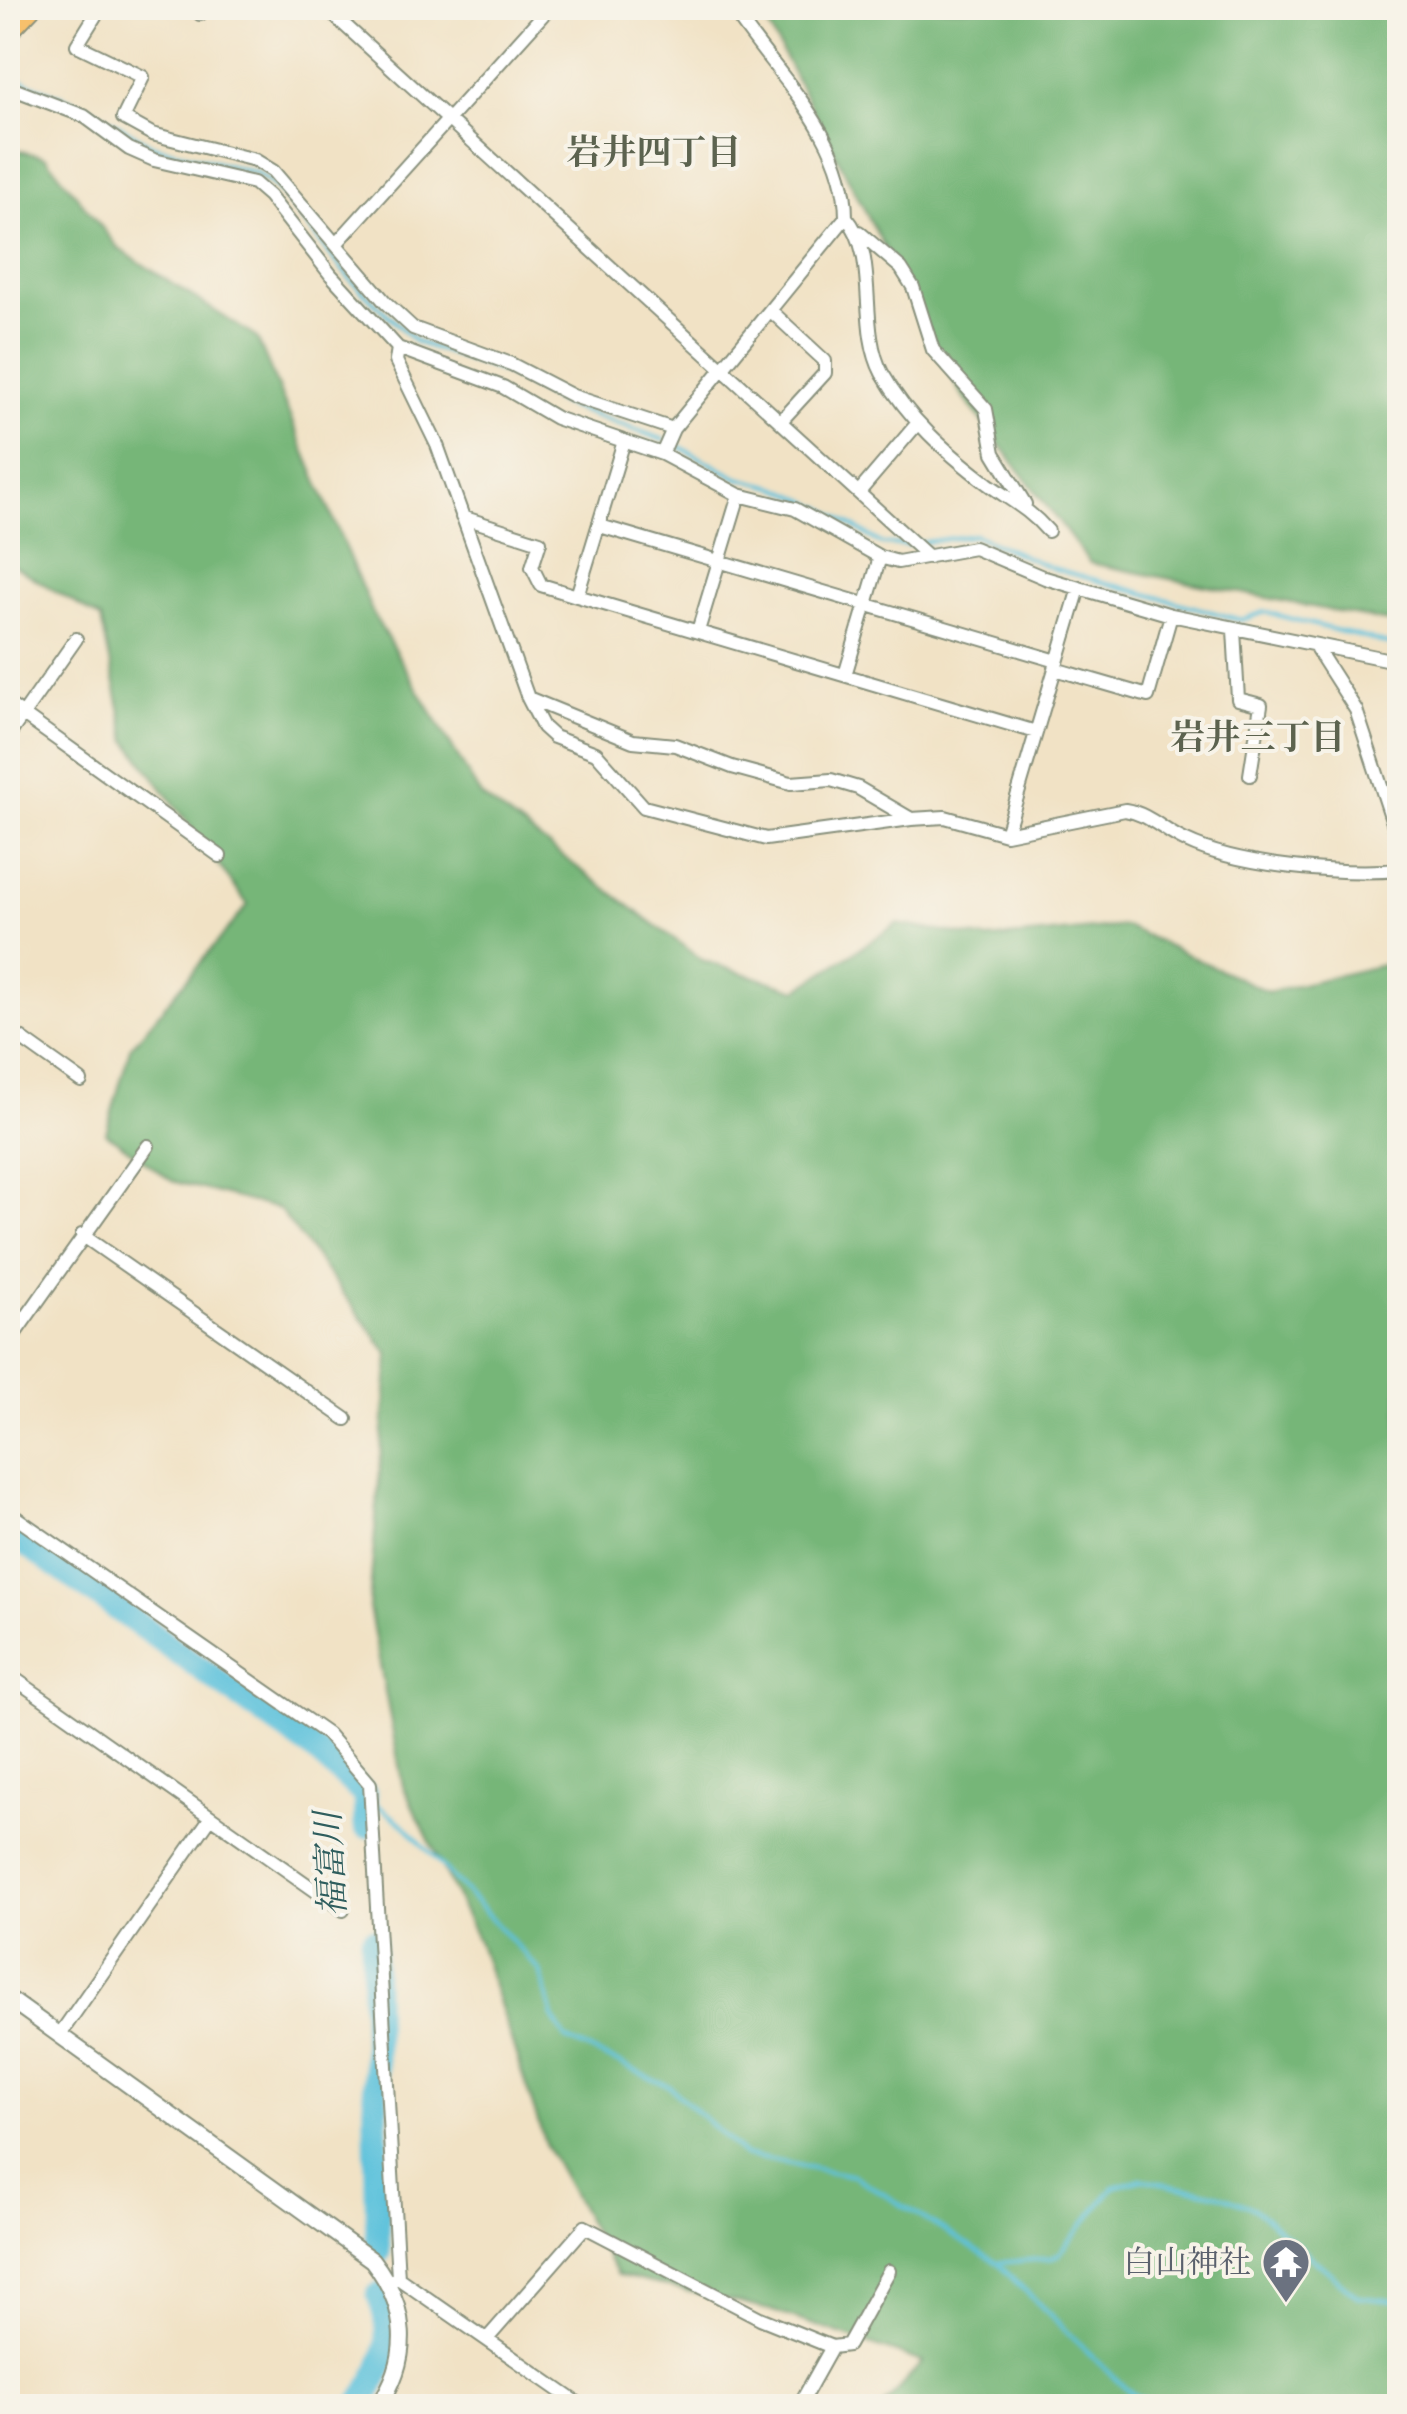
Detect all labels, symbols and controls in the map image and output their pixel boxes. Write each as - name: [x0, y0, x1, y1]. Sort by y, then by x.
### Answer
- district label: 岩井四丁目: [566, 129, 742, 177]
- district label: 岩井三丁目: [1170, 714, 1346, 762]
- water label: 福富川: [304, 1806, 358, 1918]
- temple icon: 白山神社: [1260, 2236, 1312, 2304]
- place label: 白山神社: [1123, 2241, 1251, 2285]

